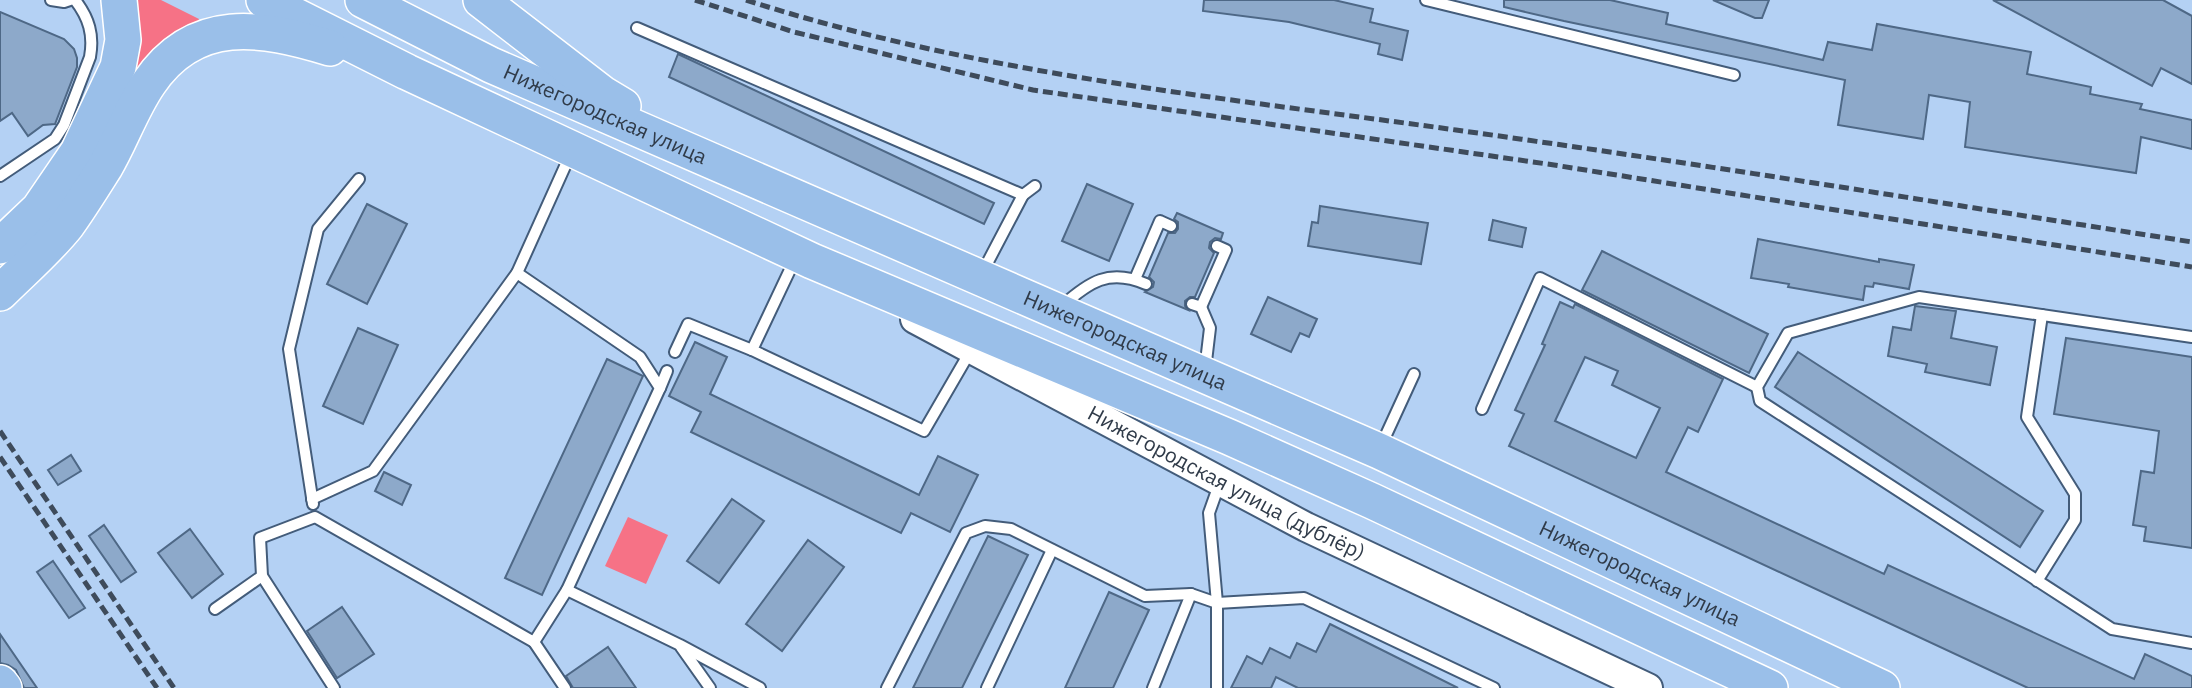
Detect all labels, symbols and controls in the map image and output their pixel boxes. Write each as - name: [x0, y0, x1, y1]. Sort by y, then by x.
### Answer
- street label: Нижегородская улица: [499, 57, 712, 170]
- street label: Нижегородская улица: [1019, 283, 1232, 396]
- street label: Нижегородская улица (дублёр): [1083, 398, 1370, 566]
- street label: Нижегородская улица: [1535, 514, 1745, 632]

